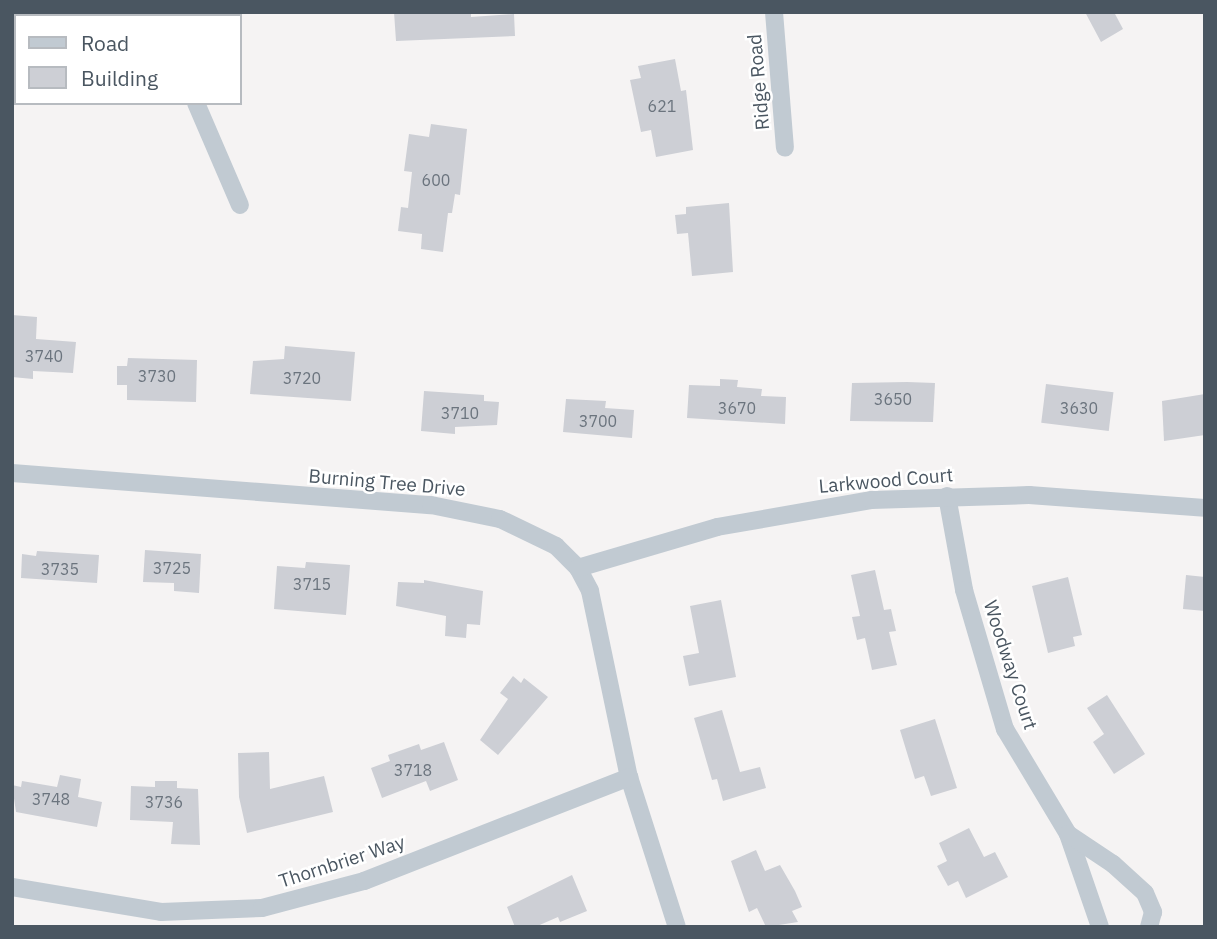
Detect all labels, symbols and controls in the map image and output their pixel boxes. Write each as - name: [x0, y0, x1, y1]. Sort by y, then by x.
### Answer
- legend: [14, 14, 242, 105]
- text: Road: [81, 29, 129, 57]
- street label: Ridge Road: [743, 33, 775, 131]
- text: Building: [81, 64, 158, 92]
- house number: 621: [648, 96, 676, 116]
- house number: 600: [422, 170, 450, 190]
- house number: 3740: [25, 346, 63, 366]
- house number: 3730: [138, 366, 176, 386]
- house number: 3720: [283, 368, 321, 388]
- house number: 3650: [874, 389, 912, 409]
- house number: 3670: [718, 398, 756, 418]
- house number: 3630: [1060, 398, 1098, 418]
- house number: 3710: [441, 403, 479, 423]
- house number: 3700: [579, 411, 617, 431]
- street label: Larkwood Court: [818, 464, 954, 498]
- street label: Burning Tree Drive: [308, 465, 466, 501]
- house number: 3725: [153, 558, 191, 578]
- house number: 3735: [41, 559, 79, 579]
- house number: 3715: [293, 574, 331, 594]
- street label: Woodway Court: [978, 598, 1042, 732]
- house number: 3718: [394, 760, 432, 780]
- house number: 3748: [32, 789, 70, 809]
- house number: 3736: [145, 792, 183, 812]
- street label: Thornbrier Way: [276, 831, 408, 893]

